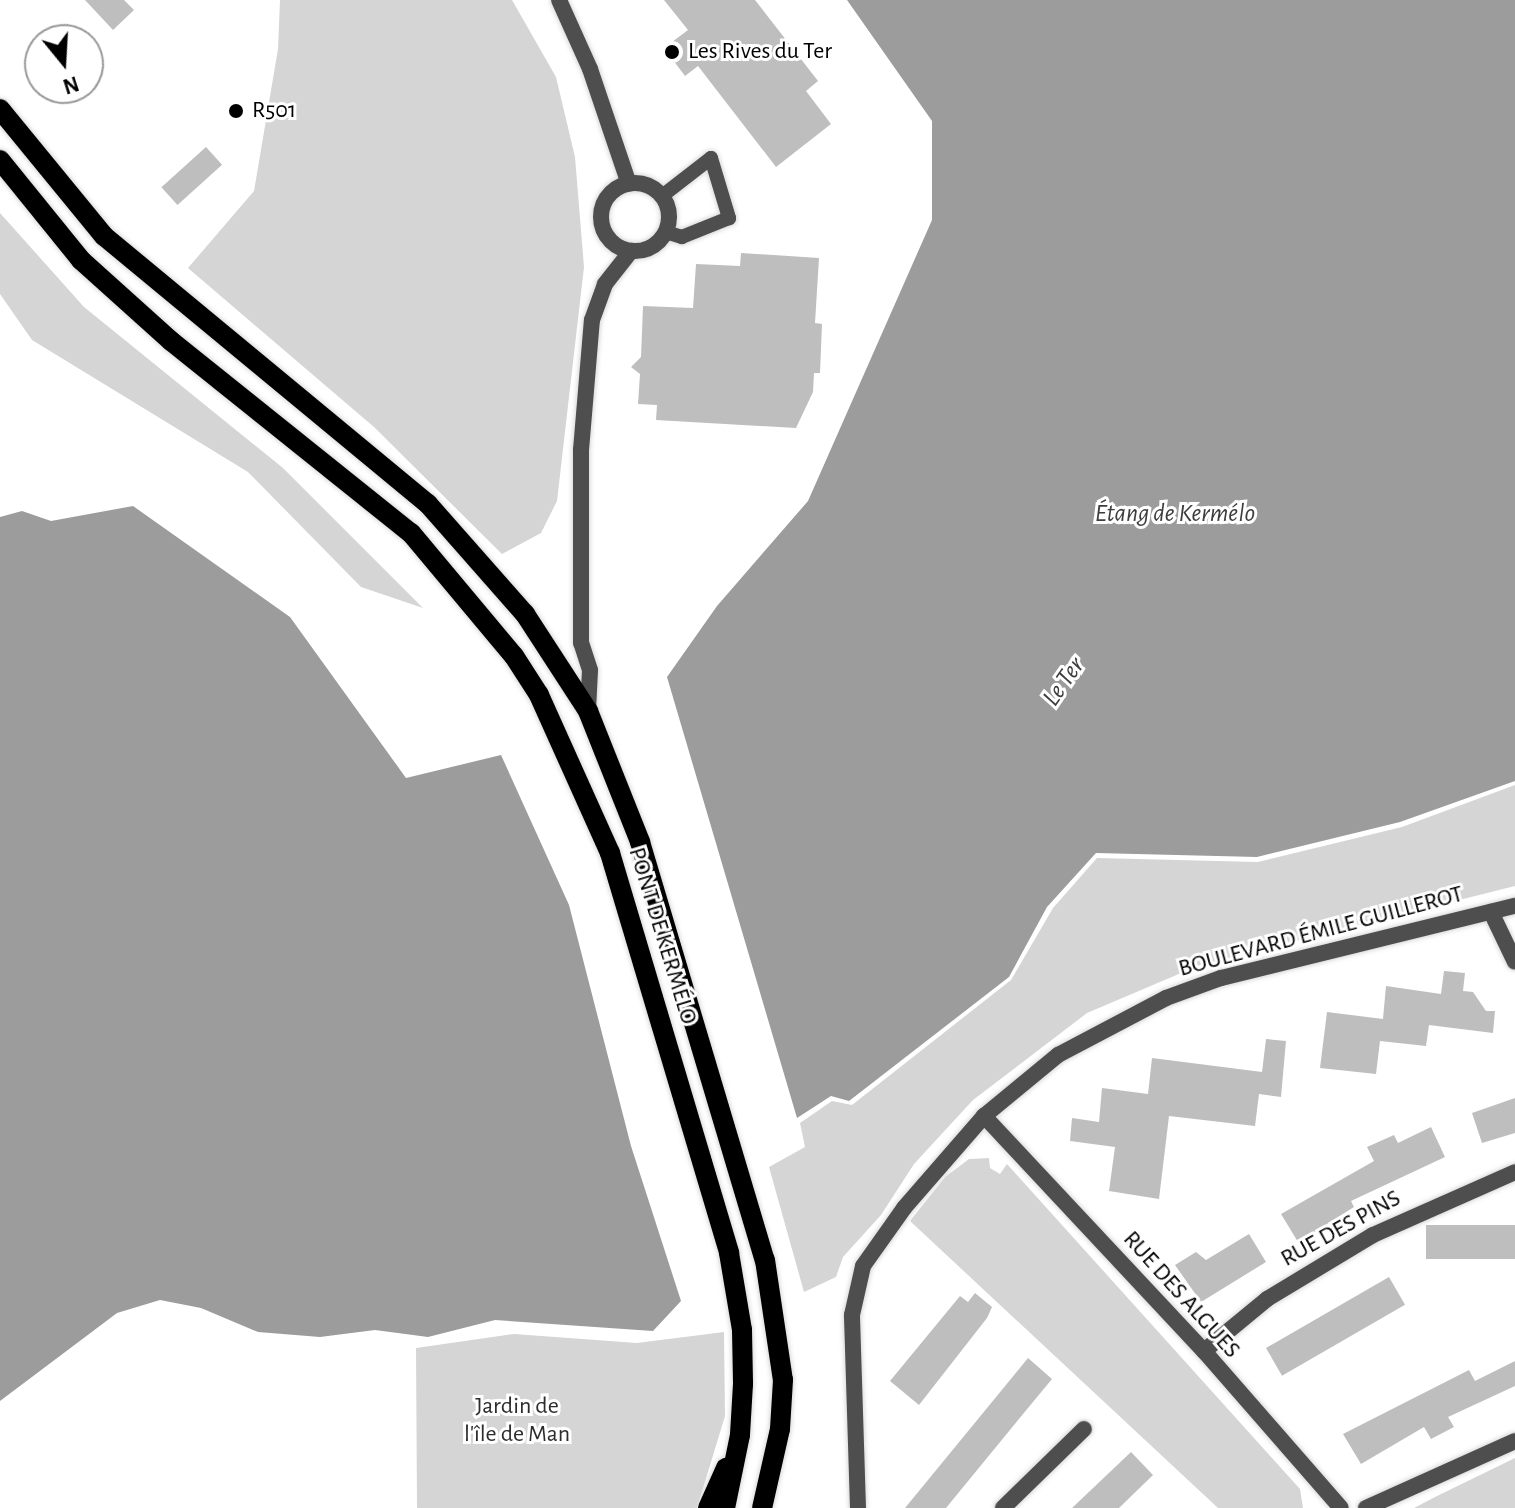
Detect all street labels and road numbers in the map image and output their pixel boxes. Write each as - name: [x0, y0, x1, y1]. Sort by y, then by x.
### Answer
- street label: PONT DE KERMÉLO: [621, 844, 703, 1028]
- street label: BOULEVARD ÉMILE GUILLEROT: [1176, 880, 1466, 984]
- street label: RUE DES PINS: [1276, 1184, 1406, 1274]
- street label: RUE DES ALGUES: [1116, 1226, 1246, 1364]

